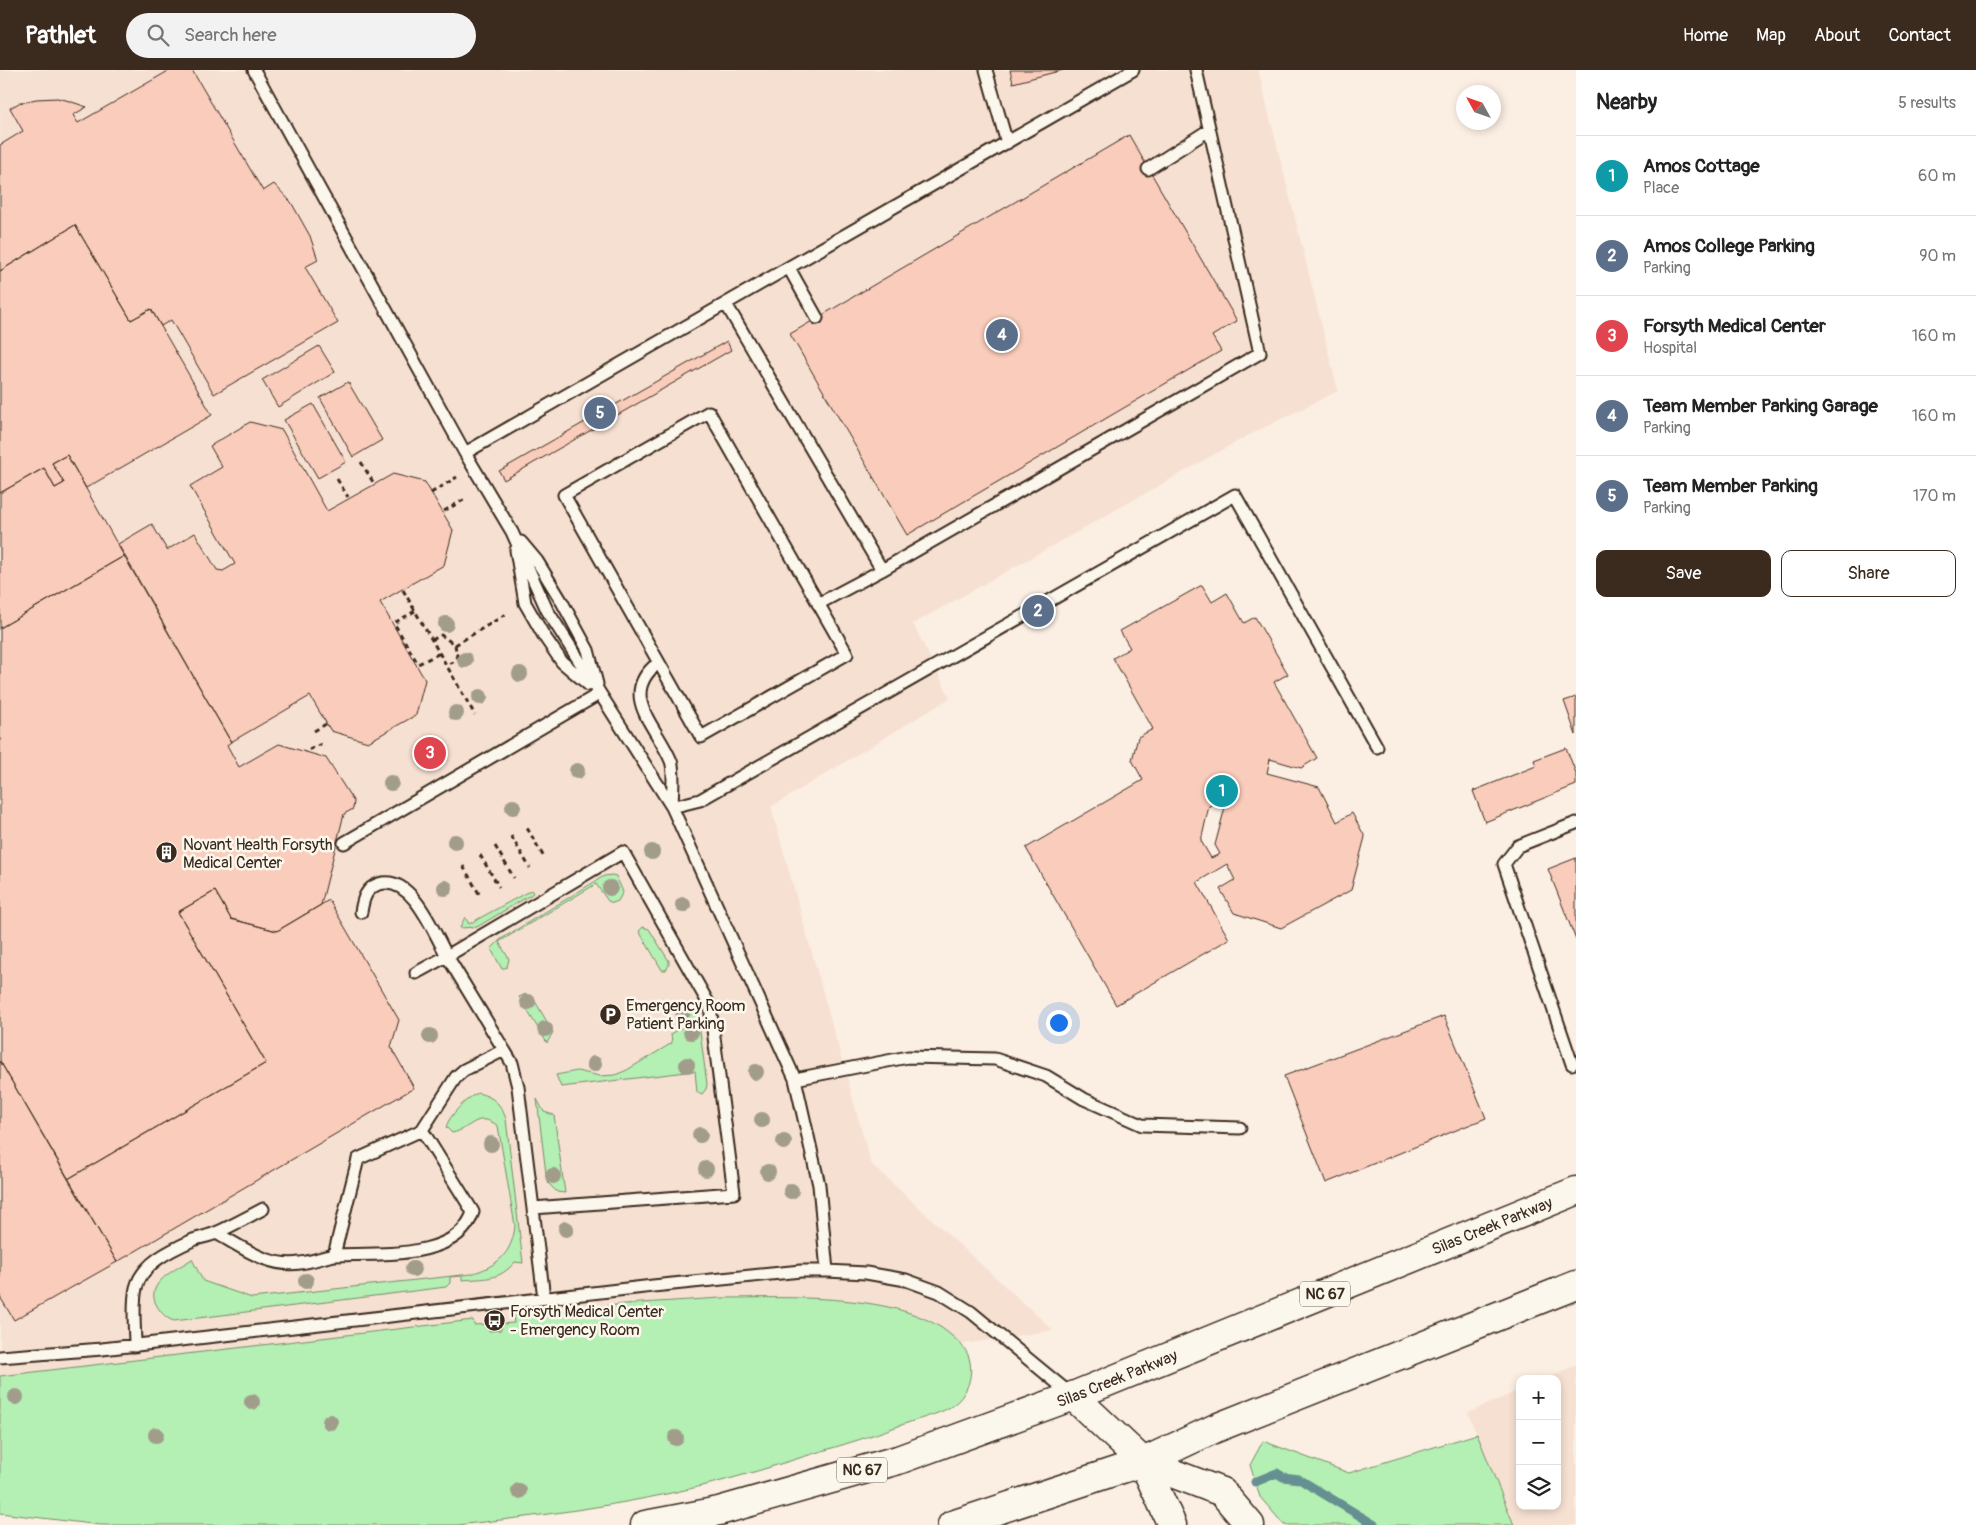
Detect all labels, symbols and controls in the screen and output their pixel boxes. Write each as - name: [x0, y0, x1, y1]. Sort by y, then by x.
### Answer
- search box: [126, 13, 476, 58]
- text: Pathlet: [25, 21, 96, 50]
- icon: search: [144, 21, 172, 49]
- text: Search here: [184, 23, 277, 47]
- text: Home: [1683, 24, 1728, 47]
- text: Map: [1756, 24, 1786, 47]
- text: About: [1814, 24, 1860, 47]
- text: Contact: [1888, 24, 1951, 47]
- north arrow: [1456, 85, 1501, 130]
- text: Nearby: [1596, 89, 1657, 116]
- text: 5 results: [1898, 93, 1956, 113]
- text: Amos Cottage: [1643, 154, 1760, 178]
- text: 1: [1609, 166, 1615, 186]
- text: 60 m: [1918, 166, 1956, 186]
- text: Place: [1643, 178, 1679, 198]
- text: Amos College Parking: [1643, 234, 1815, 258]
- text: 2: [1608, 246, 1616, 266]
- text: 90 m: [1919, 246, 1956, 266]
- text: Parking: [1643, 258, 1691, 278]
- text: Forsyth Medical Center: [1643, 314, 1826, 338]
- pin: 4: [986, 316, 1018, 354]
- text: 3: [1608, 326, 1616, 346]
- text: 160 m: [1912, 326, 1956, 346]
- text: Hospital: [1643, 338, 1697, 358]
- pin: 5: [584, 394, 616, 432]
- text: Team Member Parking Garage: [1643, 394, 1878, 418]
- text: 4: [1607, 406, 1617, 426]
- text: 160 m: [1912, 406, 1956, 426]
- text: Parking: [1643, 418, 1691, 438]
- text: Team Member Parking: [1643, 474, 1818, 498]
- text: 5: [1608, 486, 1616, 506]
- text: 170 m: [1913, 486, 1956, 506]
- text: Parking: [1643, 498, 1691, 518]
- button: Save: [1596, 550, 1771, 597]
- button: Share: [1781, 550, 1956, 597]
- pin: 2: [1022, 592, 1054, 630]
- pin: 3: [414, 734, 446, 772]
- pin: 1: [1206, 772, 1238, 810]
- place label: Novant Health Forsyth Medical Center: [183, 835, 333, 873]
- building icon: Novant Health Forsyth Medical Center: [155, 841, 179, 865]
- place label: Emergency Room Patient Parking: [626, 996, 745, 1034]
- parking icon: Emergency Room Patient Parking: [598, 1002, 622, 1026]
- your location: [1046, 1010, 1072, 1036]
- street label: Silas Creek Parkway: [1429, 1193, 1556, 1260]
- road number: NC 67: [1300, 1282, 1350, 1306]
- place label: Forsyth Medical Center - Emergency Room: [510, 1302, 664, 1340]
- bus stop icon: Forsyth Medical Center - Emergency Room: [482, 1308, 506, 1332]
- street label: Silas Creek Parkway: [1054, 1346, 1181, 1412]
- map controls: [1516, 1375, 1561, 1510]
- button: +: [1516, 1375, 1561, 1420]
- button: −: [1516, 1420, 1561, 1465]
- road number: NC 67: [837, 1458, 887, 1482]
- button: layers: [1516, 1465, 1561, 1510]

